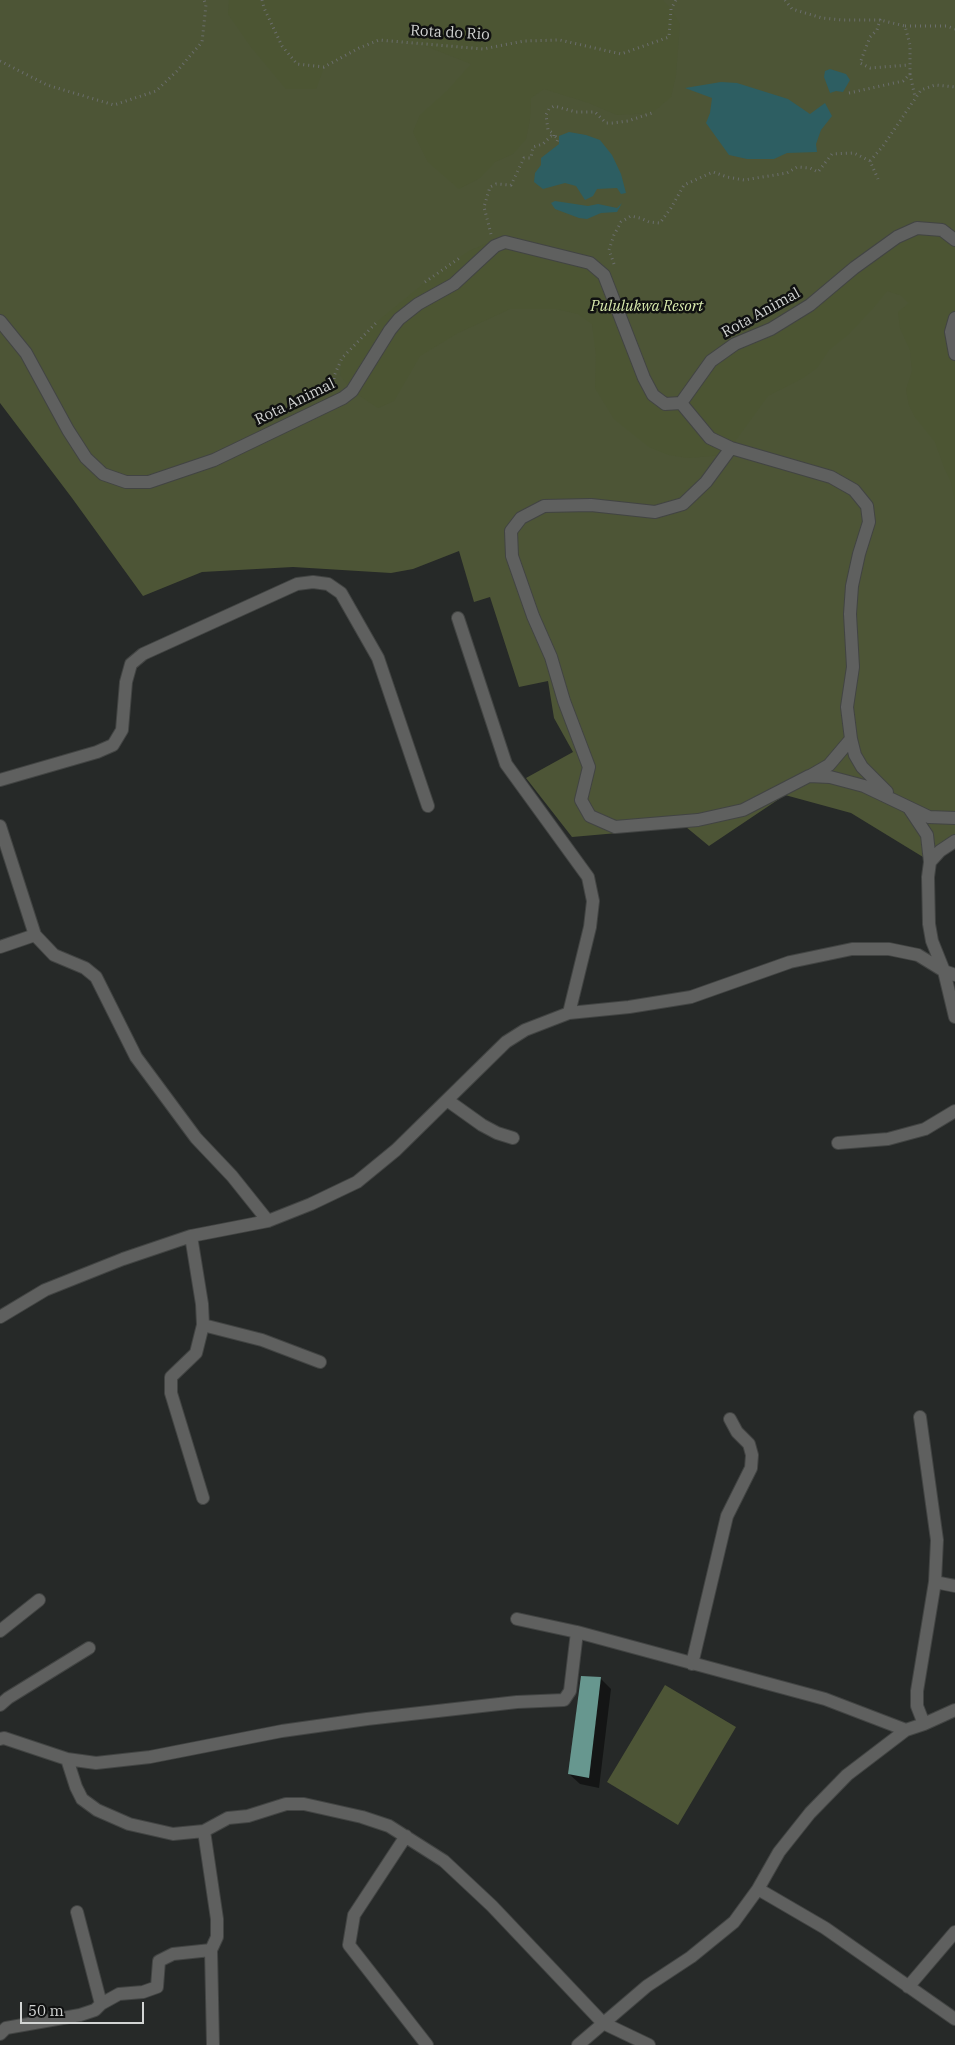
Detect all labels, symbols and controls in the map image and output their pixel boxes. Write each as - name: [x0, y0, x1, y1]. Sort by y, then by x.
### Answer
- street label: Rota do Rio: [410, 22, 490, 44]
- street label: Rota Animal: [719, 284, 803, 342]
- park label: Pululukwa Resort: [591, 298, 703, 316]
- street label: Rota Animal: [252, 375, 338, 429]
- scale bar: [22, 1992, 146, 2024]
- text: 50 m: [28, 2001, 64, 2020]

